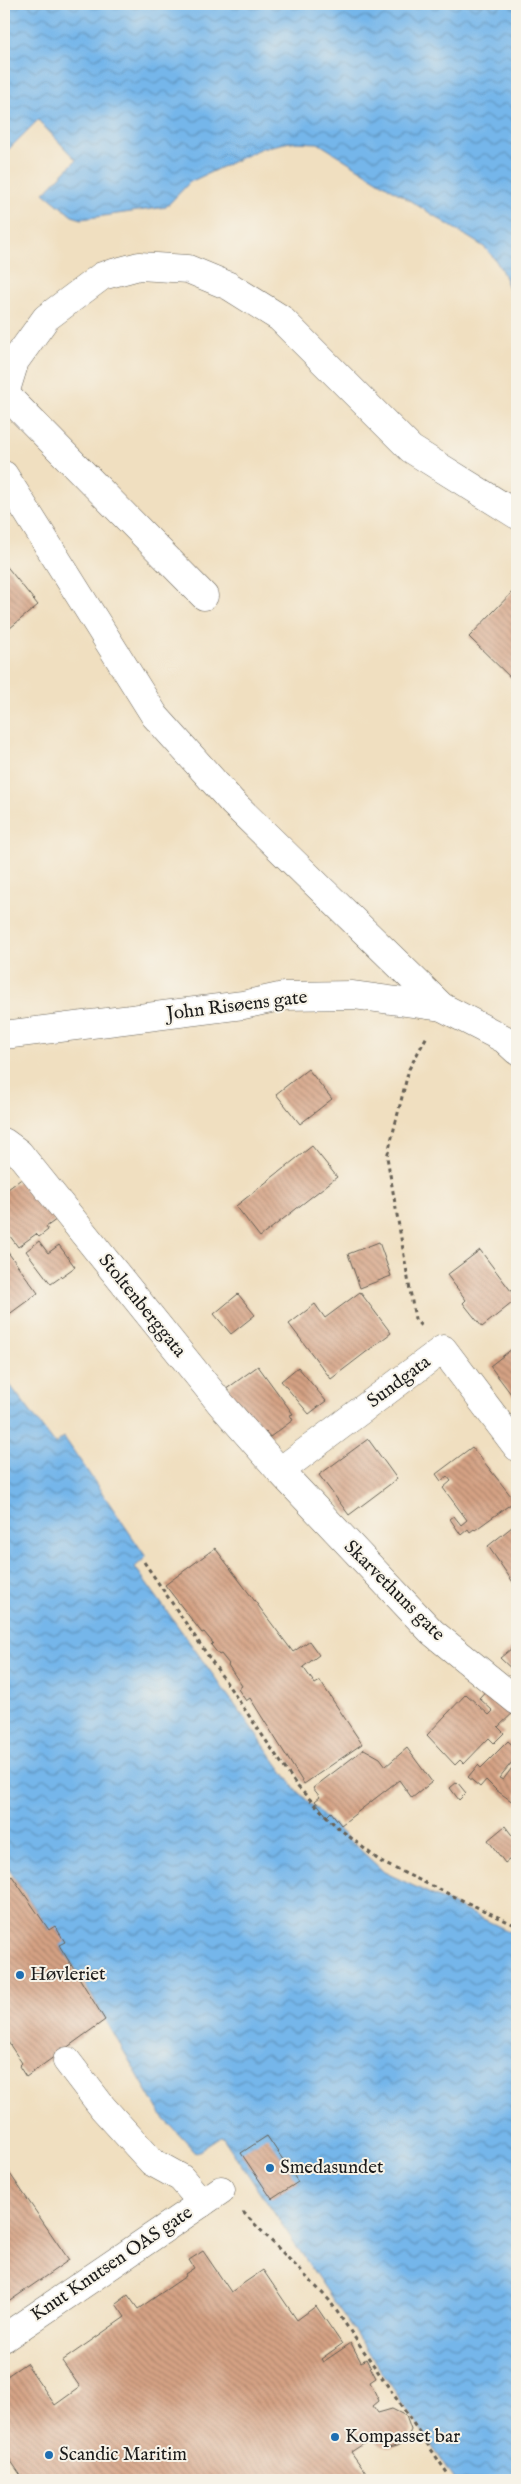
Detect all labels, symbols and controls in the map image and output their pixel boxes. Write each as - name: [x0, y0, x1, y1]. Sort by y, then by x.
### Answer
- street label: John Risøens gate: [163, 985, 309, 1027]
- street label: Stoltenberggata: [93, 1249, 192, 1363]
- street label: Sundgata: [363, 1350, 436, 1414]
- street label: Skarvethuns gate: [338, 1535, 450, 1647]
- place label: Høvleriet: [30, 1963, 106, 1987]
- marker: Høvleriet: [14, 1969, 26, 1981]
- place label: Smedasundet: [280, 2156, 384, 2180]
- marker: Smedasundet: [264, 2162, 276, 2174]
- street label: Knut Knutsen OAS gate: [27, 2201, 198, 2327]
- place label: Kompasset bar: [345, 2425, 460, 2449]
- marker: Kompasset bar: [329, 2431, 341, 2443]
- place label: Scandic Maritim: [59, 2443, 187, 2467]
- marker: Scandic Maritim: [43, 2449, 55, 2461]

